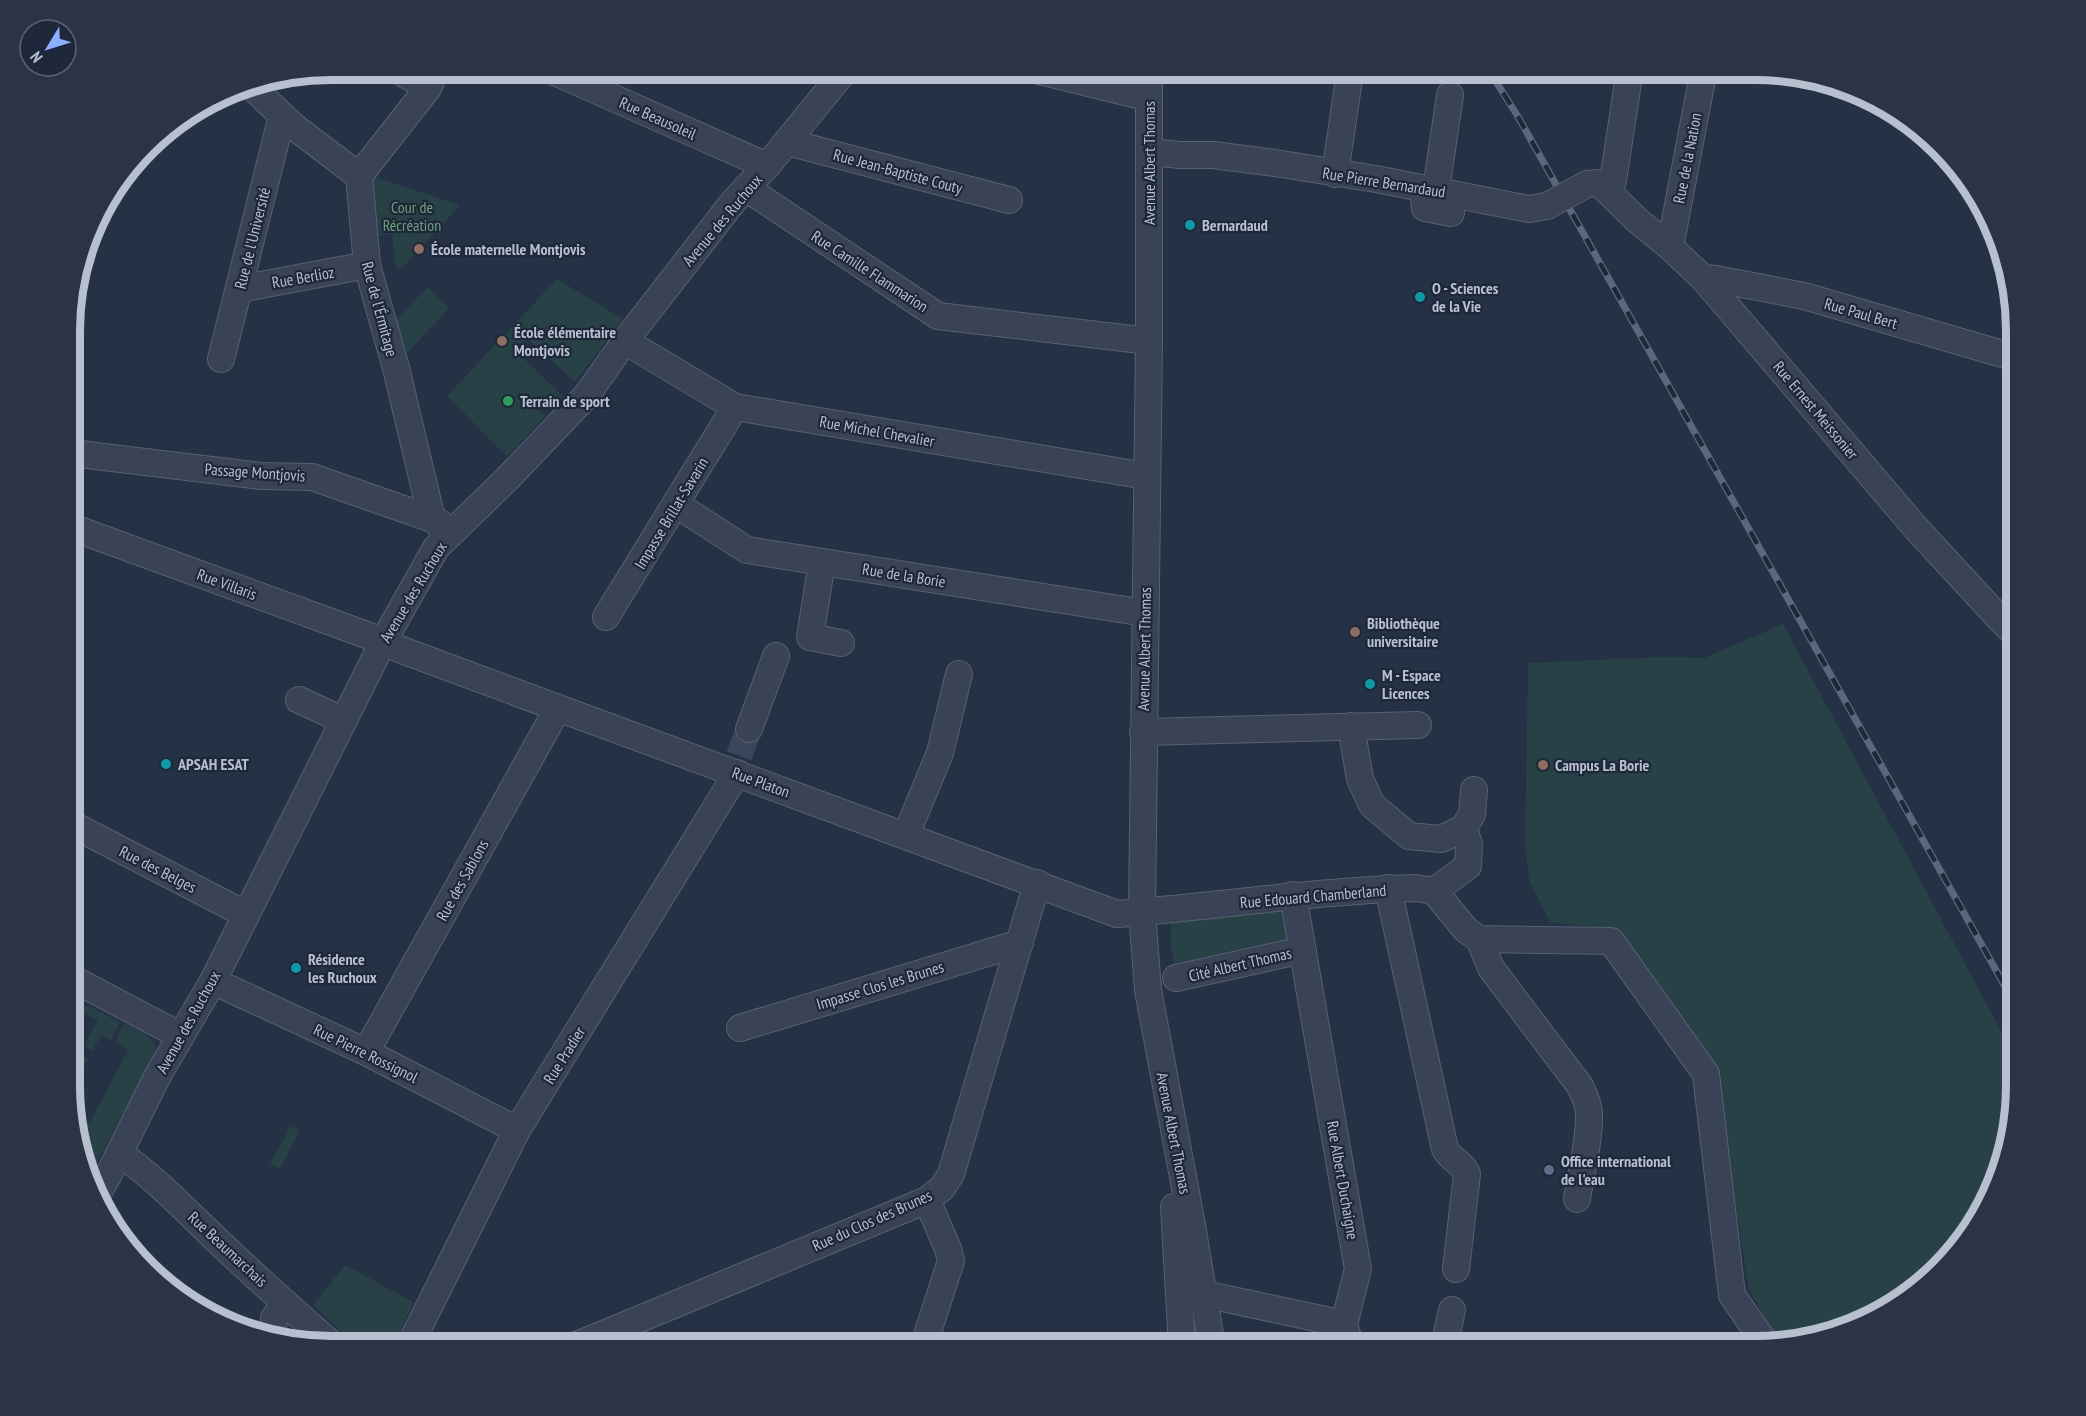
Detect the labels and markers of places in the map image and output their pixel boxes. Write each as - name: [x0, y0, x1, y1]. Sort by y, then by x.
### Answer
- place label: Bernardaud: [1202, 215, 1268, 235]
- marker: Bernardaud: [1183, 218, 1197, 232]
- place label: École maternelle Montjovis: [431, 239, 586, 259]
- marker: École maternelle Montjovis: [412, 242, 426, 256]
- place label: O - Sciences de la Vie: [1432, 278, 1499, 316]
- marker: O - Sciences de la Vie: [1413, 290, 1427, 304]
- place label: École élémentaire Montjovis: [514, 322, 616, 360]
- marker: École élémentaire Montjovis: [495, 334, 509, 348]
- place label: Terrain de sport: [520, 391, 610, 411]
- marker: Terrain de sport: [501, 394, 515, 408]
- place label: Bibliothèque universitaire: [1367, 613, 1440, 651]
- marker: Bibliothèque universitaire: [1348, 625, 1362, 639]
- place label: M - Espace Licences: [1382, 665, 1441, 703]
- marker: M - Espace Licences: [1363, 677, 1377, 691]
- place label: APSAH ESAT: [177, 754, 249, 774]
- place label: Campus La Borie: [1555, 755, 1649, 775]
- marker: APSAH ESAT: [159, 757, 173, 771]
- marker: Campus La Borie: [1536, 758, 1550, 772]
- place label: Résidence les Ruchoux: [308, 949, 377, 987]
- marker: Résidence les Ruchoux: [289, 961, 303, 975]
- place label: Office international de l'eau: [1561, 1151, 1671, 1189]
- marker: Office international de l'eau: [1542, 1163, 1556, 1177]

